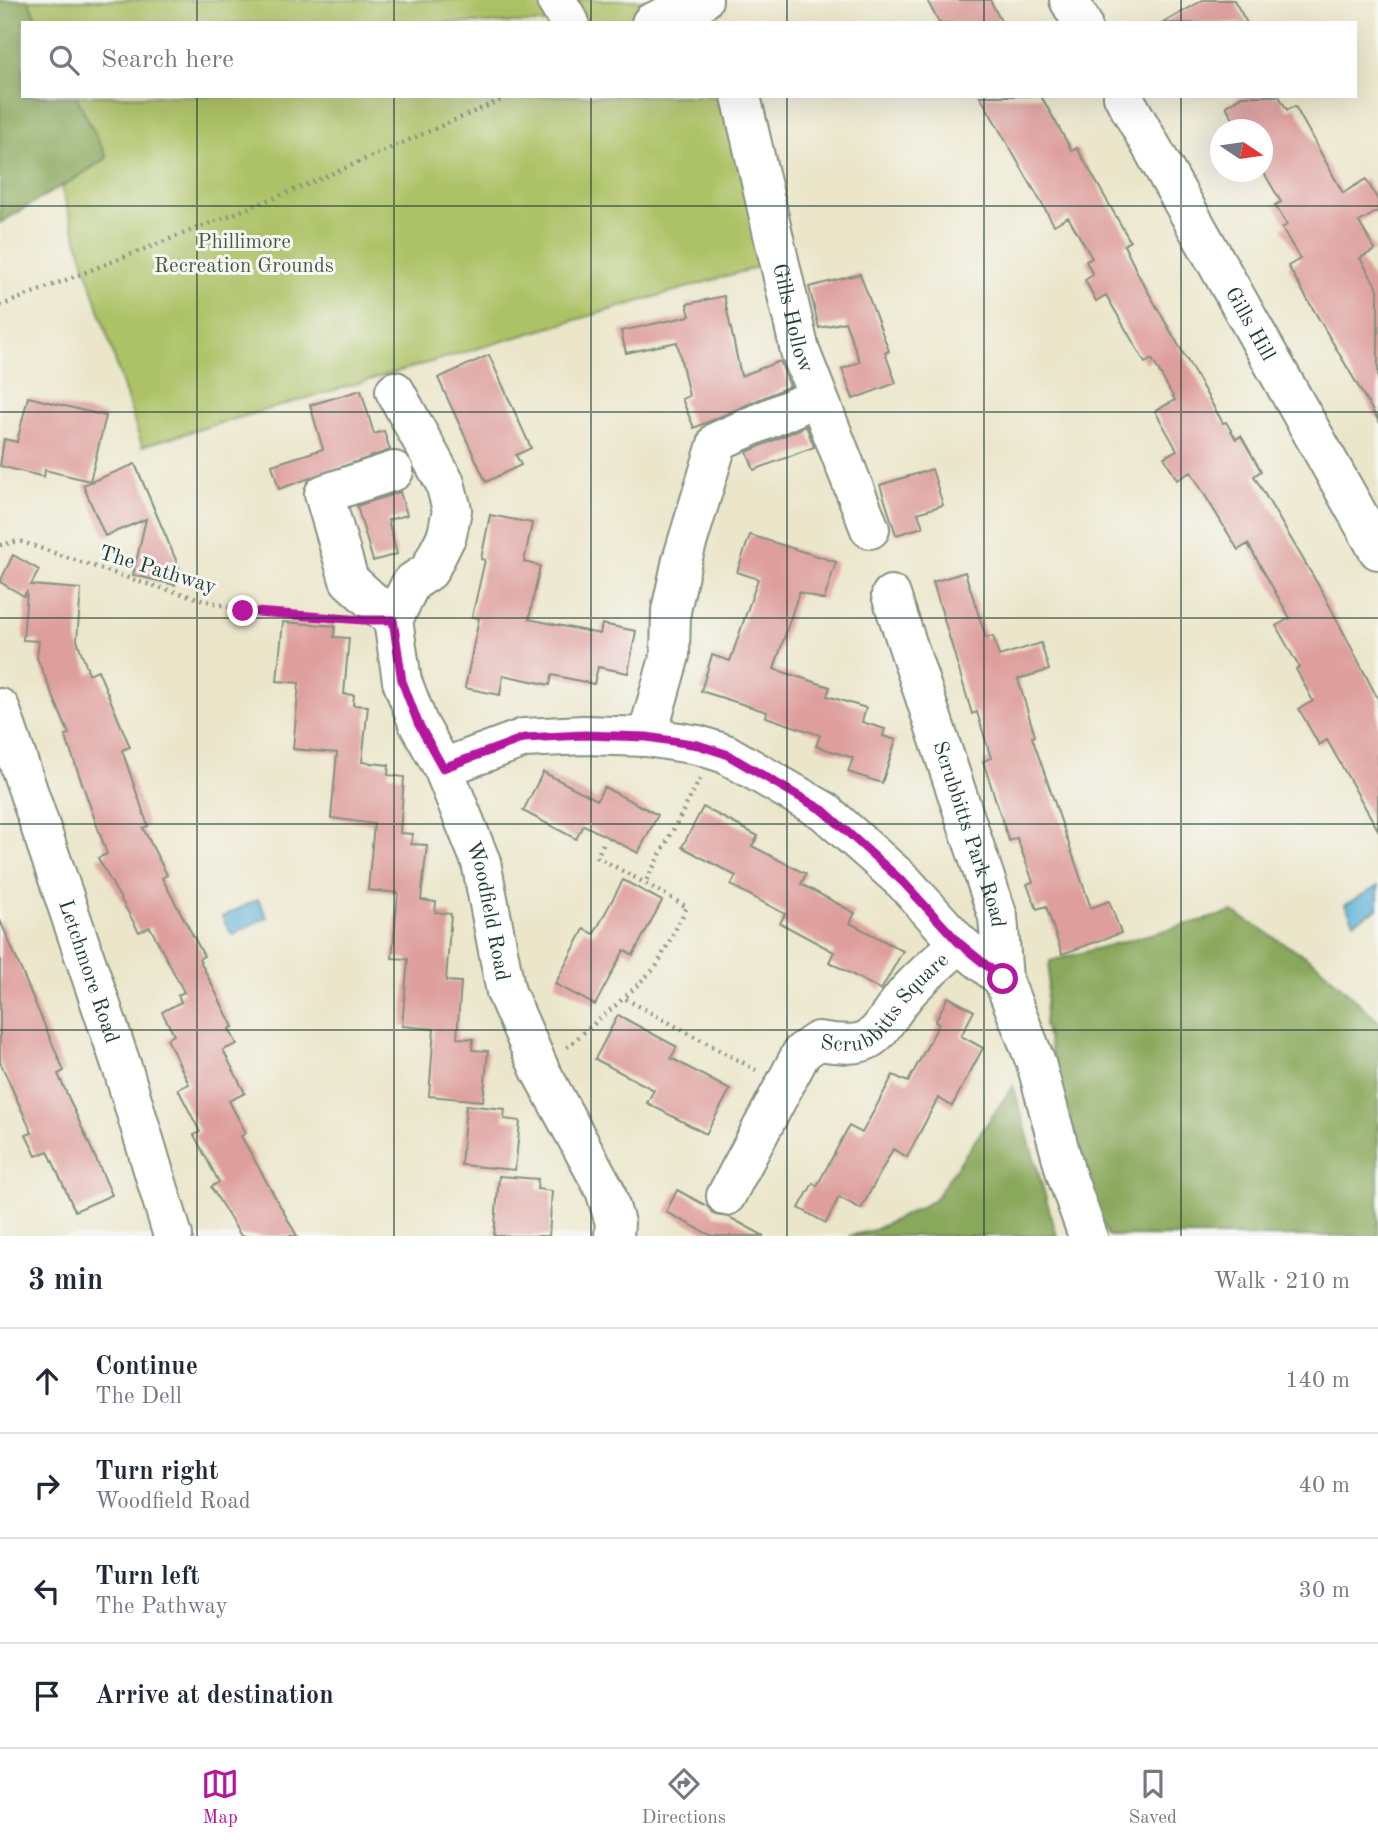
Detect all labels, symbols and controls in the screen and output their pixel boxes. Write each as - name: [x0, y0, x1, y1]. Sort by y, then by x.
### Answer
- search box: [21, 21, 1357, 98]
- icon: search: [45, 41, 83, 79]
- text: Search here: [101, 47, 234, 73]
- north arrow: [1210, 119, 1273, 182]
- park label: Phillimore Recreation Grounds: [154, 232, 334, 277]
- street label: Gills Hollow: [768, 262, 817, 376]
- street label: Gills Hill: [1221, 284, 1279, 365]
- street label: The Pathway: [97, 543, 219, 598]
- route end: [227, 595, 258, 626]
- street label: Scrubbitts Park Road: [928, 739, 1008, 928]
- street label: Woodfield Road: [462, 838, 513, 983]
- street label: Letchmore Road: [54, 897, 122, 1046]
- street label: Scrubbitts Square: [819, 949, 953, 1056]
- route start: [987, 963, 1018, 994]
- text: 3 min: [28, 1266, 103, 1296]
- text: Walk · 210 m: [1214, 1270, 1350, 1293]
- text: Continue: [95, 1354, 198, 1380]
- icon: ahead: [28, 1362, 66, 1400]
- text: 140 m: [1285, 1369, 1350, 1392]
- text: The Dell: [95, 1385, 182, 1408]
- text: Turn right: [95, 1459, 218, 1485]
- icon: right: [28, 1467, 66, 1505]
- text: 40 m: [1299, 1474, 1350, 1497]
- text: Woodfield Road: [95, 1490, 251, 1513]
- text: Turn left: [95, 1564, 200, 1590]
- icon: left: [28, 1572, 66, 1610]
- text: 30 m: [1299, 1579, 1350, 1602]
- text: The Pathway: [95, 1595, 228, 1618]
- icon: arrive: [28, 1677, 66, 1715]
- text: Arrive at destination: [95, 1683, 334, 1709]
- tab: Map: [201, 1765, 239, 1830]
- tab: Directions: [642, 1765, 726, 1830]
- tab: Saved: [1128, 1765, 1177, 1830]

